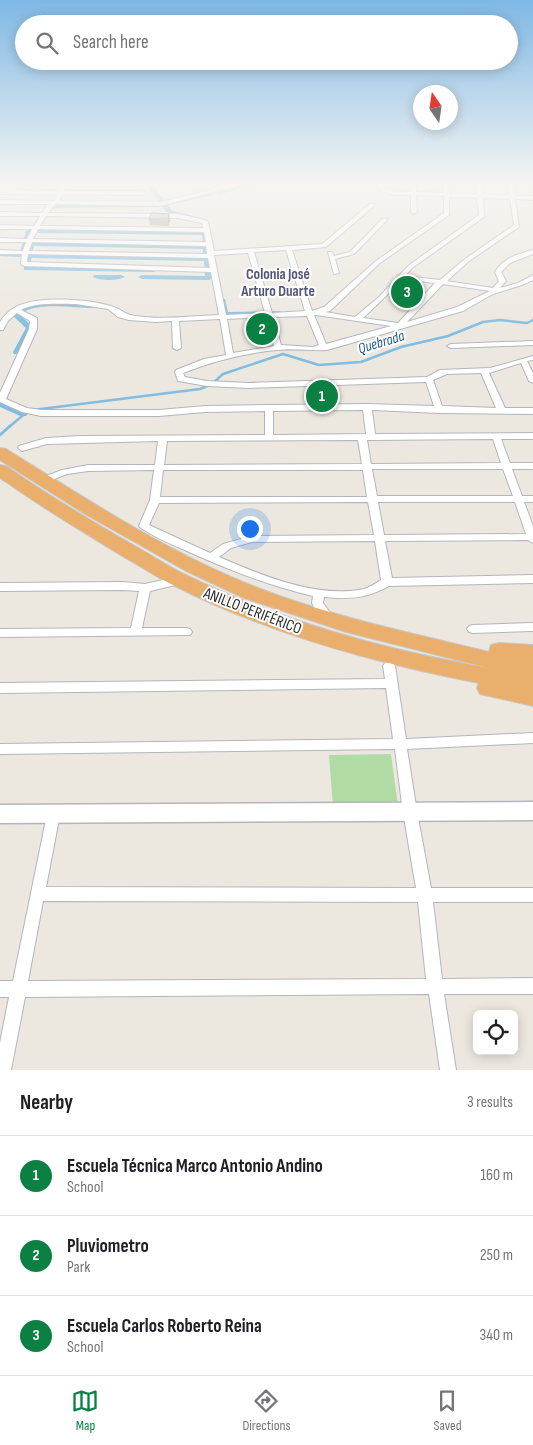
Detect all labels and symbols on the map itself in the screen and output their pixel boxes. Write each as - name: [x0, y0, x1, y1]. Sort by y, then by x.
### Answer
- north arrow: [413, 85, 458, 130]
- district label: Colonia José Arturo Duarte: [240, 265, 315, 301]
- pin: 3: [391, 273, 423, 311]
- pin: 2: [246, 310, 278, 348]
- water label: Quebrada: [356, 326, 407, 359]
- pin: 1: [306, 377, 338, 415]
- your location: [237, 516, 263, 542]
- street label: ANILLO PERIFÉRICO: [200, 584, 304, 639]

